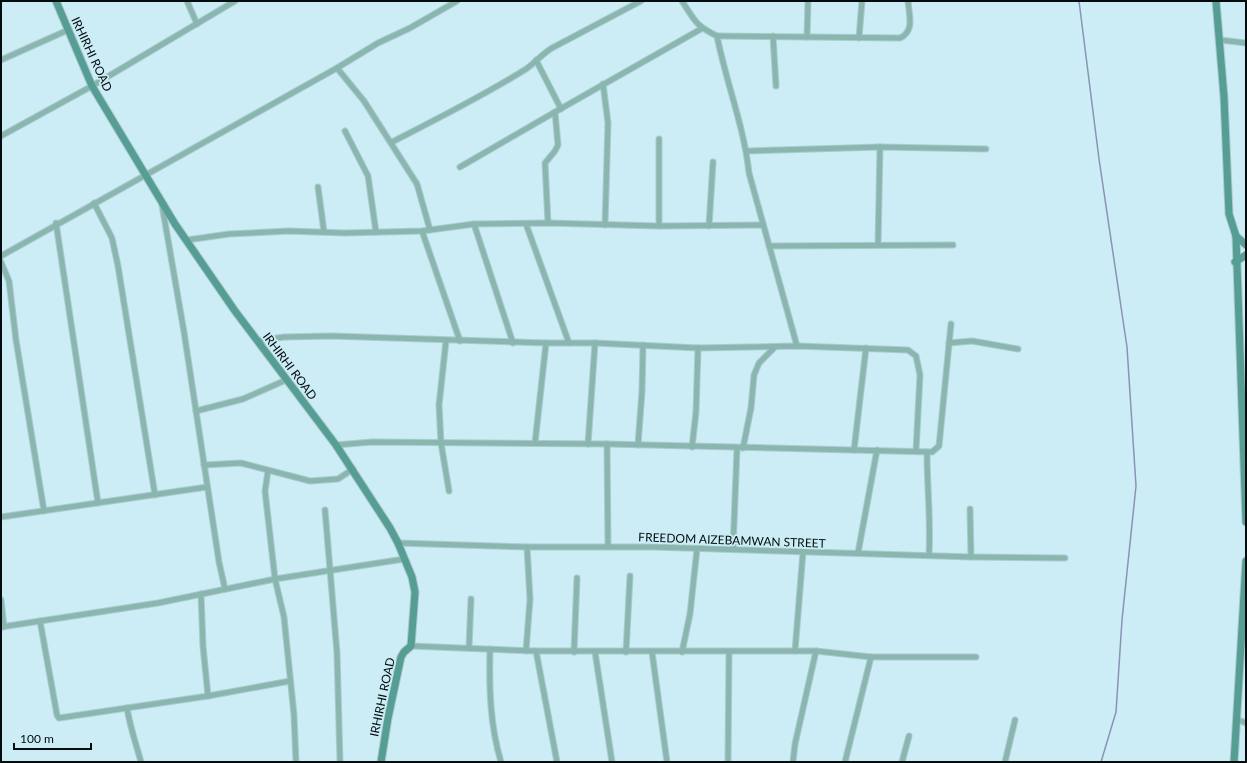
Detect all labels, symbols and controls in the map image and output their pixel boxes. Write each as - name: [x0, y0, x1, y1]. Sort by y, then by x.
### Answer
- street label: IRHIRHI ROAD: [68, 14, 116, 94]
- street label: IRHIRHI ROAD: [260, 329, 320, 403]
- street label: FREEDOM AIZEBAMWAN STREET: [638, 529, 826, 551]
- street label: IRHIRHI ROAD: [366, 656, 398, 738]
- scale bar: [14, 725, 91, 751]
- text: 100 m: [20, 731, 54, 746]

